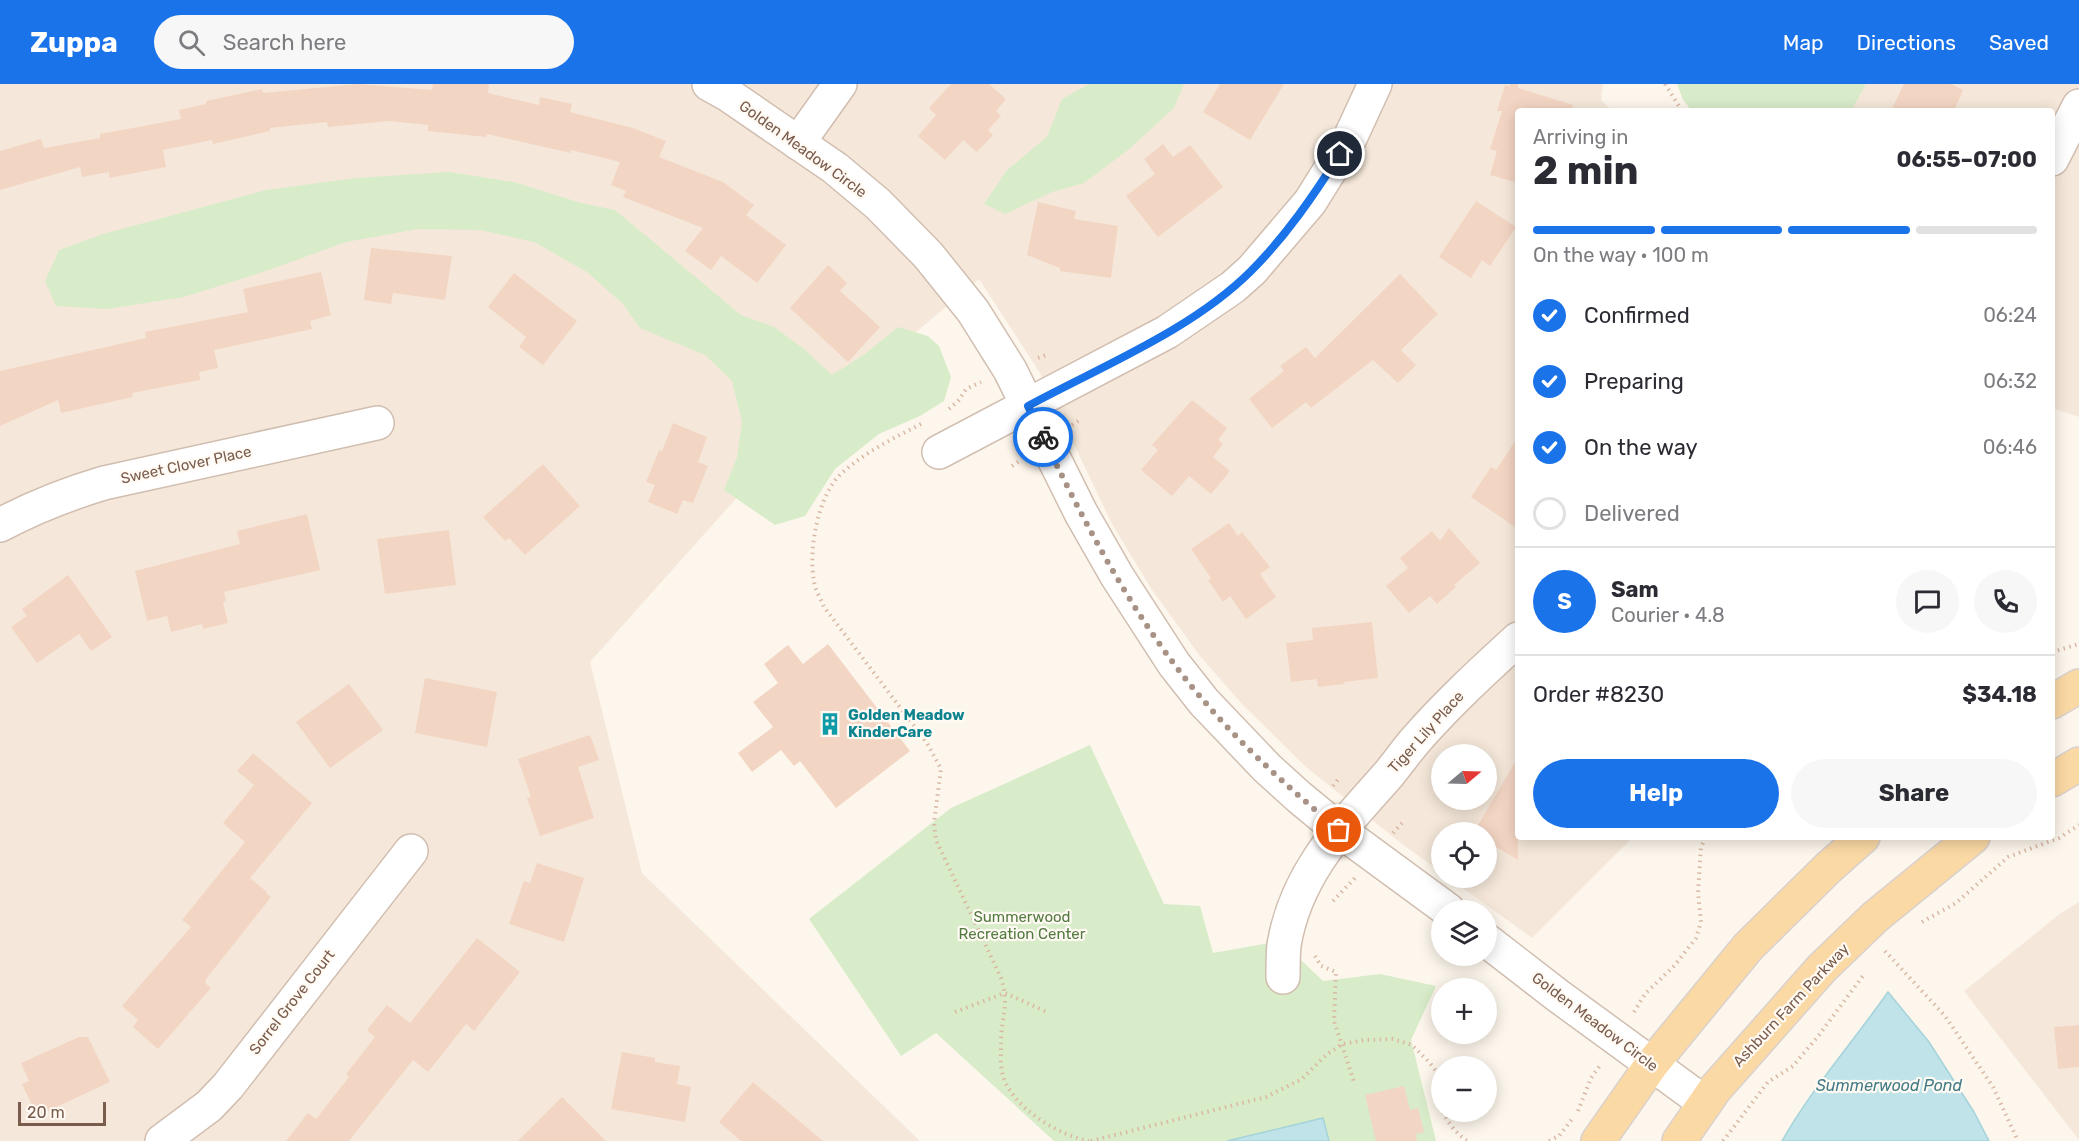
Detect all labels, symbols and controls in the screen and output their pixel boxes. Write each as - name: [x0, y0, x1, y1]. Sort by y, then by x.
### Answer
- search box: [154, 15, 574, 69]
- text: Zuppa: [30, 26, 118, 59]
- icon: search: [175, 26, 208, 59]
- text: Search here: [223, 29, 346, 56]
- text: Map: [1783, 30, 1824, 55]
- text: Directions: [1857, 30, 1956, 55]
- text: Saved: [1989, 30, 2049, 55]
- street label: Golden Meadow Circle: [736, 97, 870, 201]
- text: Arriving in: [1533, 125, 1628, 149]
- pin: [1314, 128, 1365, 179]
- icon: home: [1323, 137, 1356, 170]
- text: 06:55–07:00: [1896, 146, 2037, 173]
- text: 2 min: [1533, 148, 1639, 194]
- text: On the way · 100 m: [1533, 243, 1709, 267]
- icon: check: [1533, 299, 1566, 332]
- text: Confirmed: [1584, 302, 1690, 329]
- text: 06:24: [1983, 303, 2037, 327]
- icon: check: [1533, 365, 1566, 398]
- text: Preparing: [1584, 368, 1684, 395]
- text: 06:32: [1983, 369, 2037, 393]
- courier: [1013, 407, 1073, 467]
- icon: bike: [1027, 421, 1060, 454]
- icon: check: [1533, 431, 1566, 464]
- text: On the way: [1584, 434, 1698, 461]
- text: 06:46: [1983, 435, 2037, 459]
- street label: Sweet Clover Place: [119, 442, 253, 488]
- text: Delivered: [1584, 500, 1680, 527]
- button: chat: [1896, 570, 1959, 633]
- button: phone: [1974, 570, 2037, 633]
- text: Sam: [1611, 576, 1659, 603]
- text: S: [1557, 588, 1572, 615]
- text: Courier · 4.8: [1611, 603, 1725, 627]
- text: Order #8230: [1533, 681, 1664, 708]
- text: $34.18: [1962, 681, 2037, 708]
- street label: Tiger Lily Place: [1384, 687, 1468, 777]
- place label: Golden Meadow KinderCare: [848, 706, 965, 741]
- building icon: Golden Meadow KinderCare: [817, 711, 843, 737]
- north arrow: [1431, 744, 1497, 810]
- map controls: [1431, 744, 1497, 1122]
- button: Help: [1533, 759, 1779, 828]
- button: Share: [1791, 759, 2037, 828]
- pin: [1313, 804, 1364, 855]
- icon: bag: [1322, 813, 1355, 846]
- button: locate: [1431, 822, 1497, 888]
- button: layers: [1431, 900, 1497, 966]
- park label: Summerwood Recreation Center: [959, 908, 1086, 943]
- street label: Ashburn Farm Parkway: [1729, 940, 1853, 1070]
- street label: Sorrel Grove Court: [245, 946, 339, 1058]
- street label: Golden Meadow Circle: [1528, 969, 1662, 1075]
- button: +: [1431, 978, 1497, 1044]
- button: −: [1431, 1056, 1497, 1122]
- water label: Summerwood Pond: [1816, 1076, 1963, 1095]
- scale bar: [18, 1099, 106, 1126]
- text: 20 m: [27, 1103, 65, 1122]

